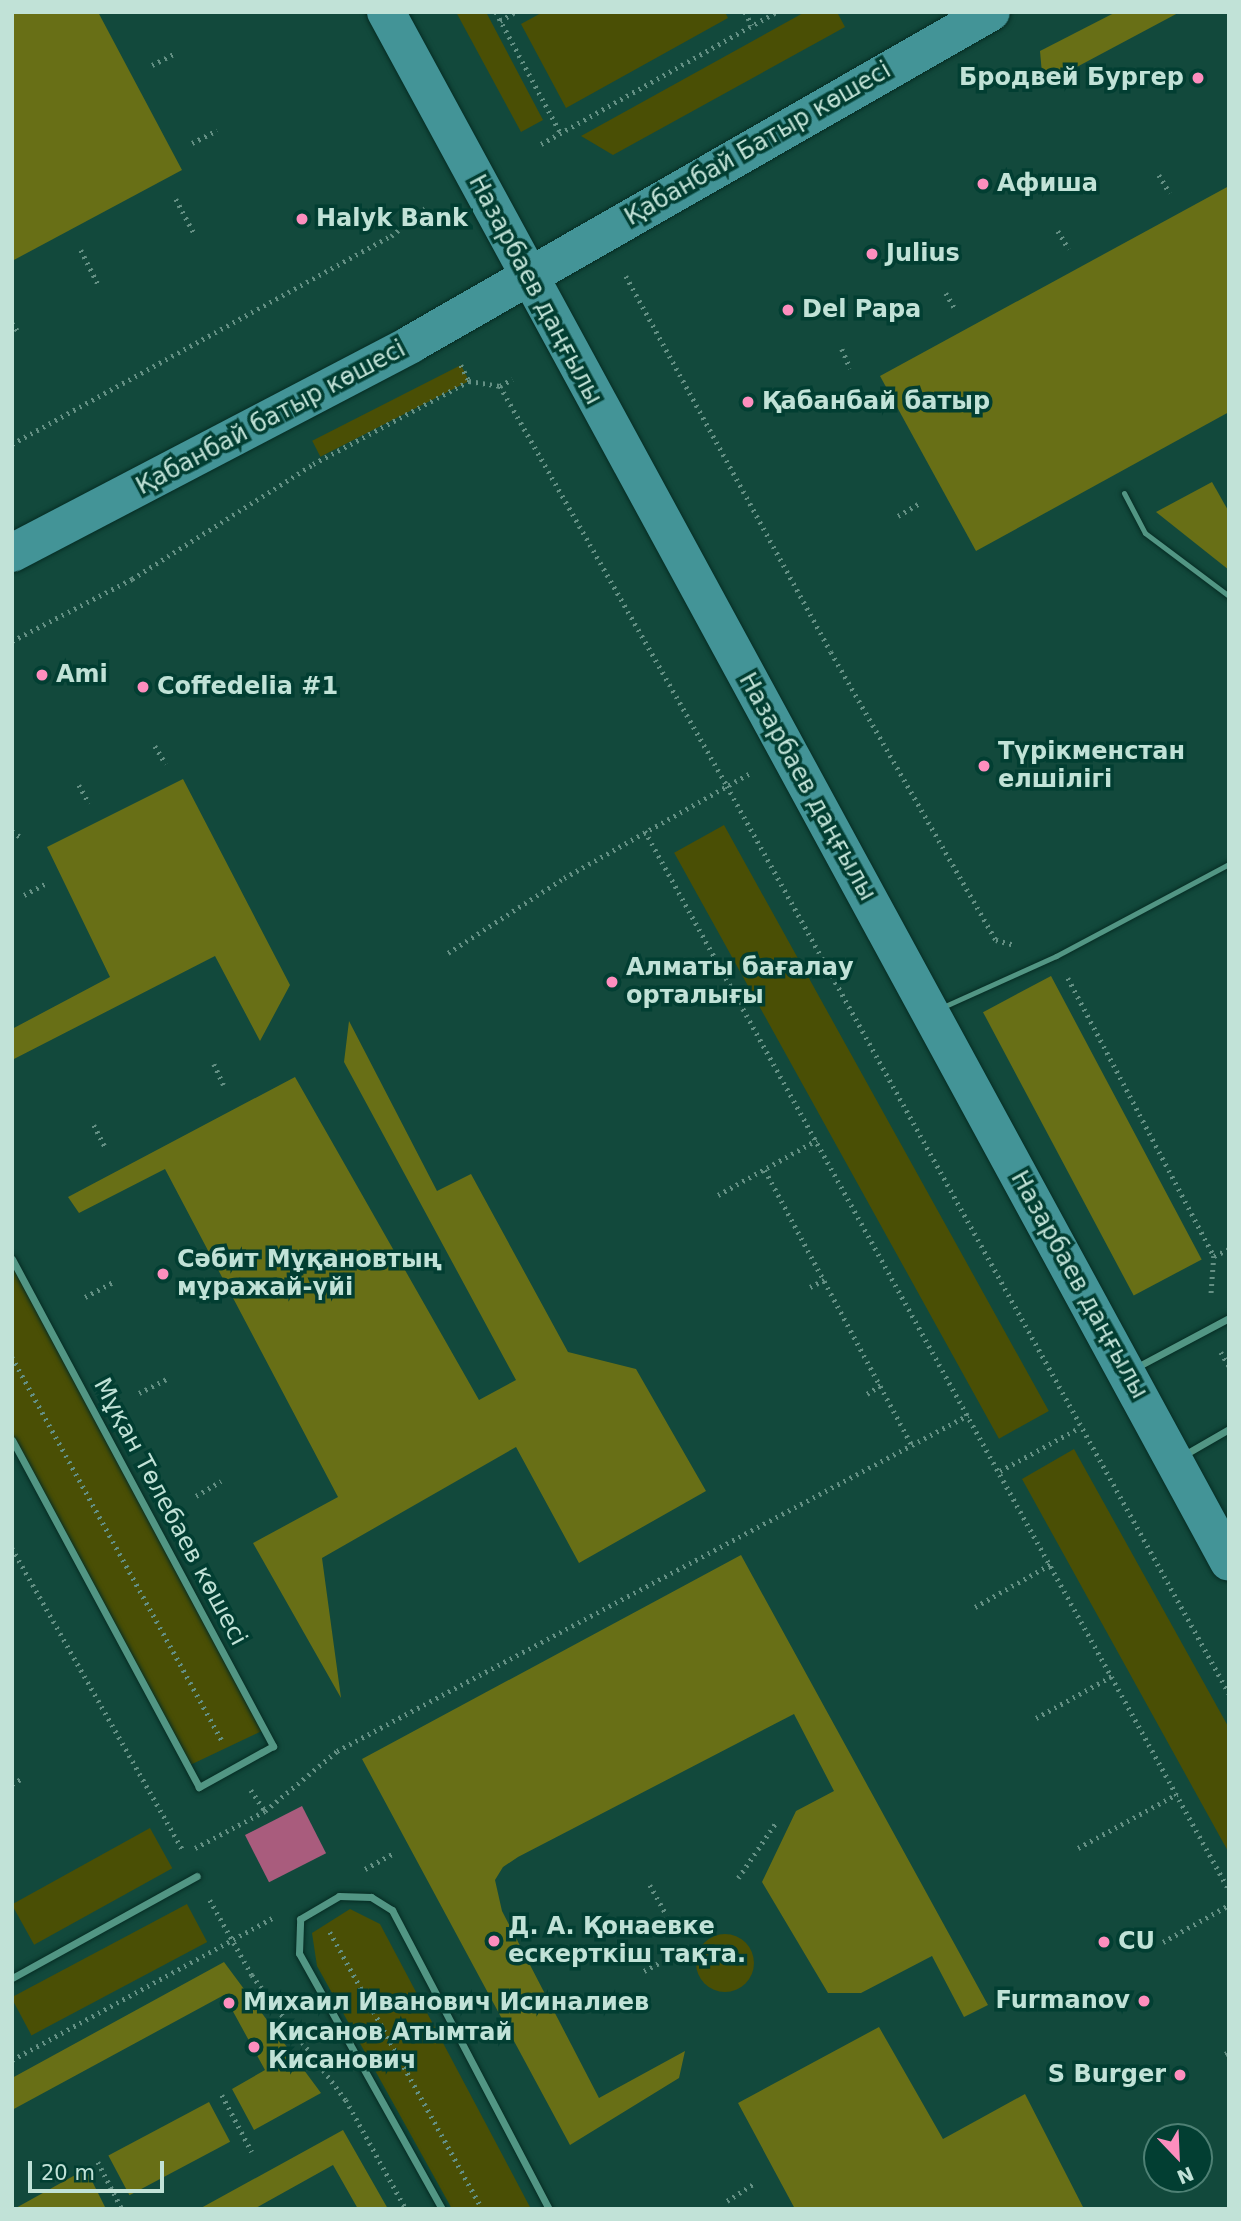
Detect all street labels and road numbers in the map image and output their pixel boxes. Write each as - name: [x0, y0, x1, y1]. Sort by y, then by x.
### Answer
- street label: Қабанбай Батыр көшесі: [620, 56, 896, 232]
- street label: Назарбаев даңғылы: [462, 170, 608, 410]
- street label: Қабанбай батыр көшесі: [131, 335, 411, 501]
- street label: Назарбаев даңғылы: [732, 668, 882, 906]
- street label: Назарбаев даңғылы: [1004, 1166, 1154, 1404]
- street label: Мұқан Төлебаев көшесі: [87, 1373, 253, 1651]

